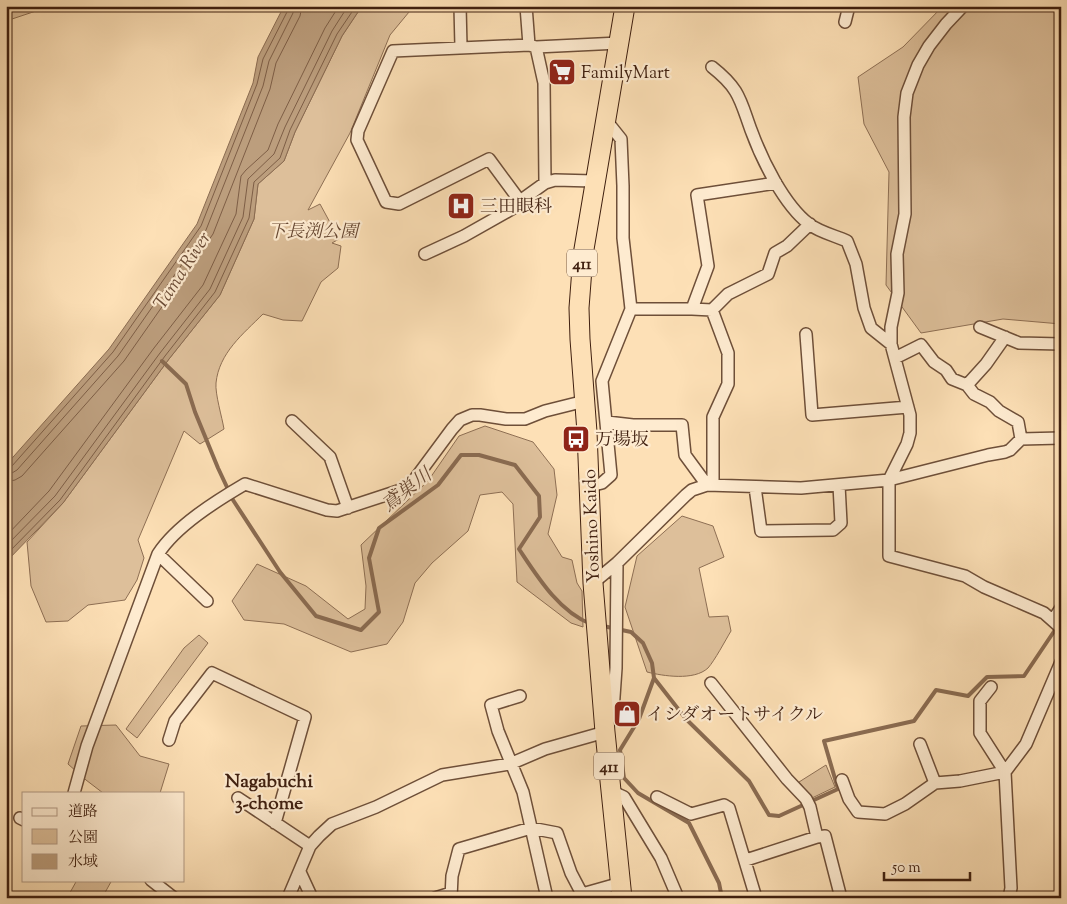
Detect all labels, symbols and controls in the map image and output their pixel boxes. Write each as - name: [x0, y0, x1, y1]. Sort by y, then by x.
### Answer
- supermarket icon: FamilyMart: [547, 57, 577, 87]
- place label: FamilyMart: [581, 61, 670, 87]
- hospital icon: 三田眼科: [446, 191, 476, 221]
- place label: 三田眼科: [480, 195, 552, 221]
- park label: 下長渕公園: [268, 220, 361, 246]
- water label: Tama River: [148, 227, 219, 316]
- road number: 411: [567, 250, 597, 276]
- bus stop icon: 万場坂: [561, 424, 591, 454]
- place label: 万場坂: [595, 428, 649, 454]
- water label: 鳶巣川: [377, 462, 440, 519]
- street label: Yoshino Kaido: [578, 468, 608, 583]
- shop icon: イシダオートサイクル: [612, 699, 642, 729]
- place label: イシダオートサイクル: [646, 703, 823, 729]
- road number: 411: [594, 752, 624, 779]
- district label: Nagabuchi 3-chome: [225, 769, 313, 818]
- legend: [22, 792, 185, 882]
- text: 道路: [68, 802, 98, 823]
- text: 公園: [68, 828, 98, 849]
- scale bar: [884, 849, 971, 881]
- text: 水域: [68, 852, 98, 873]
- text: 50 m: [891, 858, 921, 879]

